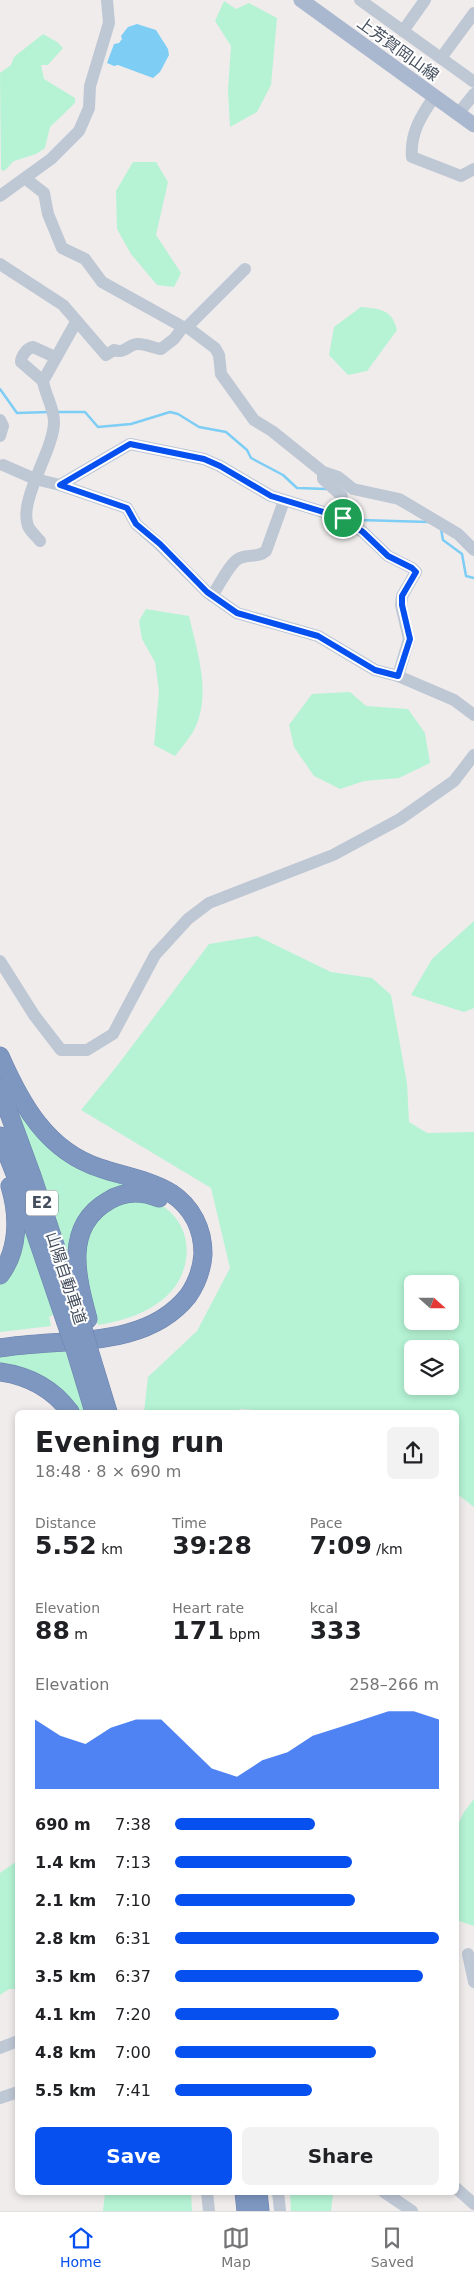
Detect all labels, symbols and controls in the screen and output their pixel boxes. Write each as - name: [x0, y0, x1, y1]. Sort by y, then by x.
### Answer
- street label: 上芳賀岡山線: [354, 13, 442, 85]
- pin: [322, 497, 364, 539]
- icon: arrive: [329, 504, 357, 532]
- road number: E2: [26, 1190, 58, 1216]
- street label: 山陽自動車道: [42, 1229, 90, 1327]
- north arrow: [404, 1275, 459, 1330]
- map controls: [404, 1275, 459, 1395]
- button: layers: [404, 1340, 459, 1395]
- text: Evening run: [35, 1426, 224, 1459]
- button: share: [387, 1427, 439, 1479]
- text: 18:48 · 8 × 690 m: [35, 1462, 181, 1481]
- text: Distance: [35, 1515, 96, 1531]
- text: Time: [172, 1515, 207, 1531]
- text: Pace: [310, 1515, 342, 1531]
- text: 5.52: [35, 1531, 97, 1560]
- text: 39:28: [172, 1531, 252, 1560]
- text: 7:09: [310, 1531, 372, 1560]
- text: km: [97, 1541, 123, 1557]
- text: /km: [372, 1541, 403, 1557]
- text: Elevation: [35, 1600, 100, 1616]
- text: Heart rate: [172, 1600, 244, 1616]
- text: kcal: [310, 1600, 338, 1616]
- text: 88: [35, 1616, 70, 1645]
- text: 171: [172, 1616, 225, 1645]
- text: 333: [310, 1616, 362, 1645]
- text: m: [70, 1626, 88, 1642]
- text: bpm: [225, 1626, 260, 1642]
- text: Elevation: [35, 1675, 109, 1694]
- text: 258–266 m: [349, 1675, 439, 1694]
- text: 690 m: [35, 1815, 91, 1834]
- text: 7:38: [115, 1815, 151, 1834]
- text: 1.4 km: [35, 1853, 96, 1872]
- text: 7:13: [115, 1853, 151, 1872]
- text: 2.1 km: [35, 1891, 96, 1910]
- text: 7:10: [115, 1891, 151, 1910]
- text: 2.8 km: [35, 1929, 96, 1948]
- text: 6:31: [115, 1929, 151, 1948]
- text: 3.5 km: [35, 1967, 96, 1986]
- text: 6:37: [115, 1967, 151, 1986]
- text: 4.1 km: [35, 2005, 96, 2024]
- text: 7:20: [115, 2005, 151, 2024]
- text: 4.8 km: [35, 2043, 96, 2062]
- text: 7:00: [115, 2043, 151, 2062]
- text: 5.5 km: [35, 2081, 96, 2100]
- text: 7:41: [115, 2081, 151, 2100]
- button: Save: [35, 2127, 232, 2185]
- button: Share: [242, 2127, 439, 2185]
- tab: Home: [60, 2224, 101, 2270]
- tab: Map: [221, 2224, 251, 2270]
- tab: Saved: [371, 2224, 414, 2270]

